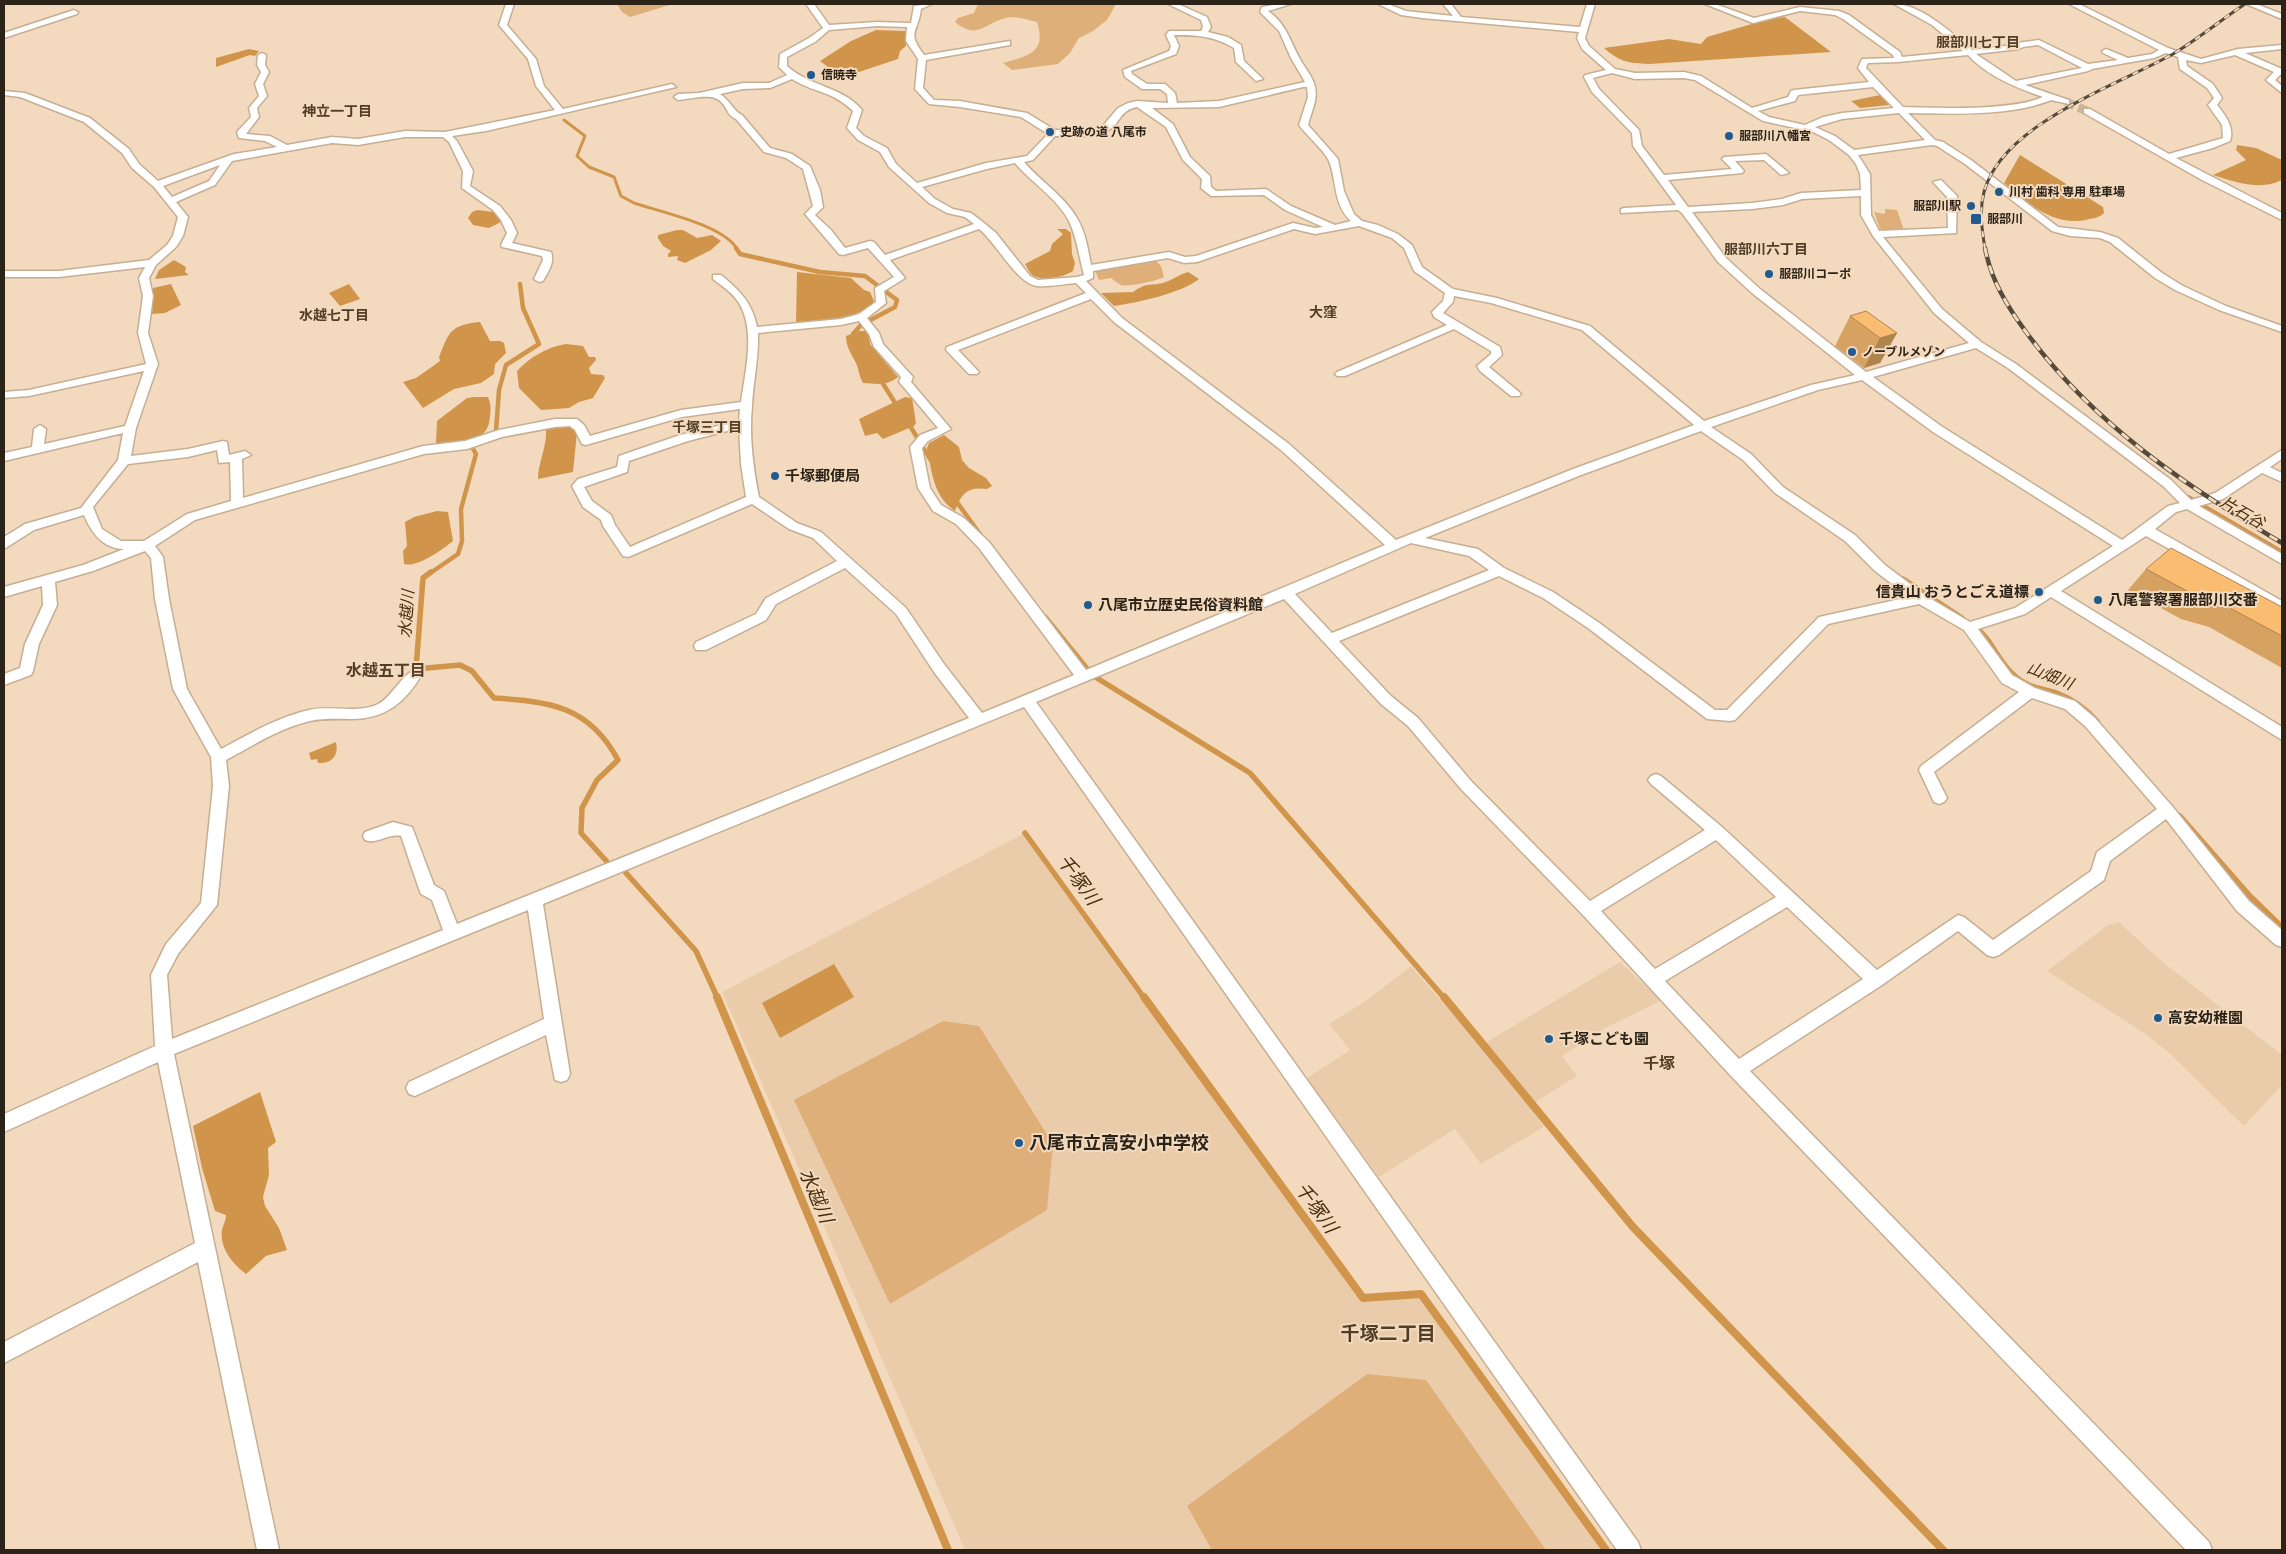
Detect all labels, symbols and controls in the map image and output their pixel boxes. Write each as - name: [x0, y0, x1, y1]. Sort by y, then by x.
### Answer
- district label: 服部川七丁目: [1936, 34, 2020, 51]
- place label: 信暁寺: [821, 68, 857, 83]
- marker: 信暁寺: [805, 69, 817, 81]
- district label: 神立一丁目: [302, 103, 372, 120]
- place label: 史跡の道 八尾市: [1060, 125, 1147, 140]
- marker: 史跡の道 八尾市: [1044, 126, 1056, 138]
- place label: 服部川八幡宮: [1739, 129, 1811, 144]
- marker: 服部川八幡宮: [1723, 130, 1735, 142]
- place label: 川村 歯科 専用 駐車場: [2009, 185, 2125, 200]
- marker: 川村 歯科 専用 駐車場: [1993, 186, 2005, 198]
- place label: 服部川駅: [1913, 199, 1961, 214]
- marker: 服部川駅: [1965, 200, 1977, 212]
- marker: 服部川: [1969, 212, 1983, 226]
- place label: 服部川: [1987, 212, 2023, 227]
- district label: 服部川六丁目: [1724, 241, 1808, 258]
- place label: 服部川コーポ: [1779, 267, 1851, 282]
- marker: 服部川コーポ: [1763, 268, 1775, 280]
- district label: 大窪: [1309, 304, 1337, 321]
- district label: 水越七丁目: [299, 307, 369, 324]
- place label: ノーブルメゾン: [1862, 345, 1945, 360]
- marker: ノーブルメゾン: [1846, 346, 1858, 358]
- district label: 千塚三丁目: [672, 419, 742, 436]
- place label: 千塚郵便局: [785, 467, 860, 485]
- marker: 千塚郵便局: [769, 470, 781, 482]
- water label: 片石谷: [2216, 492, 2270, 535]
- place label: 信貴山 おうとごえ道標: [1876, 583, 2029, 601]
- marker: 信貴山 おうとごえ道標: [2033, 586, 2045, 598]
- water label: 水越川: [395, 587, 419, 639]
- place label: 八尾警察署服部川交番: [2108, 591, 2258, 609]
- marker: 八尾警察署服部川交番: [2092, 594, 2104, 606]
- place label: 八尾市立歴史民俗資料館: [1098, 596, 1263, 614]
- marker: 八尾市立歴史民俗資料館: [1082, 599, 1094, 611]
- water label: 山畑川: [2024, 658, 2078, 695]
- district label: 水越五丁目: [346, 661, 426, 681]
- water label: 千塚川: [1052, 850, 1106, 912]
- place label: 高安幼稚園: [2168, 1009, 2243, 1027]
- marker: 高安幼稚園: [2152, 1012, 2164, 1024]
- place label: 千塚こども園: [1559, 1030, 1649, 1048]
- marker: 千塚こども園: [1543, 1033, 1555, 1045]
- district label: 千塚: [1643, 1054, 1675, 1074]
- place label: 八尾市立高安小中学校: [1029, 1132, 1209, 1154]
- marker: 八尾市立高安小中学校: [1013, 1137, 1025, 1149]
- water label: 水越川: [794, 1165, 839, 1229]
- water label: 千塚川: [1290, 1178, 1344, 1240]
- district label: 千塚二丁目: [1340, 1322, 1436, 1346]

